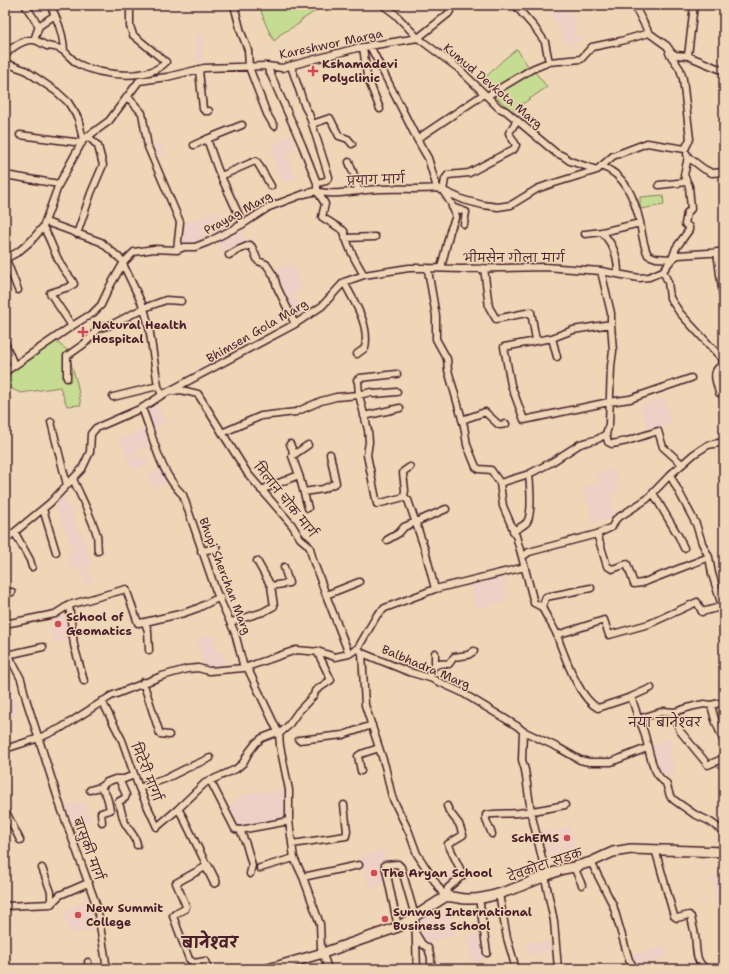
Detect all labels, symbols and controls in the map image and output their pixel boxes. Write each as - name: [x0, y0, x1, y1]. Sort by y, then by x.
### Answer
- street label: Kareshwor Marga: [278, 25, 385, 63]
- street label: Kumud Devkota Marg: [440, 40, 546, 132]
- place label: Kshamadevi Polyclinic: [322, 56, 398, 86]
- marker: Kshamadevi Polyclinic: [307, 65, 319, 77]
- street label: प्रयाग मार्ग: [346, 170, 406, 189]
- street label: Prayag Marg: [201, 188, 275, 238]
- street label: भीमसेन गोला मार्ग: [462, 247, 566, 266]
- street label: Bhimsen Gola Marg: [203, 295, 311, 367]
- place label: Natural Health Hospital: [92, 317, 187, 347]
- marker: Natural Health Hospital: [77, 326, 89, 338]
- street label: मिलान चोक मार्ग: [249, 458, 322, 542]
- street label: Bhupi Sherchan Marg: [195, 515, 255, 637]
- place label: School of Geomatics: [66, 609, 132, 639]
- marker: School of Geomatics: [53, 619, 63, 629]
- street label: Balbhadra Marg: [379, 641, 473, 693]
- district label: नया बानेश्वर: [628, 711, 702, 731]
- street label: मिटेरी मार्गा: [127, 738, 168, 804]
- street label: बासुकी मार्ग: [69, 814, 108, 884]
- place label: SchEMS: [511, 830, 559, 846]
- marker: SchEMS: [562, 833, 572, 843]
- street label: देवकोटा सडक: [504, 843, 585, 886]
- place label: The Aryan School: [382, 865, 492, 881]
- marker: The Aryan School: [369, 868, 379, 878]
- place label: New Summit College: [86, 900, 163, 930]
- place label: Sunway International Business School: [393, 904, 532, 934]
- marker: New Summit College: [73, 910, 83, 920]
- marker: Sunway International Business School: [380, 914, 390, 924]
- district label: बानेश्वर: [180, 930, 239, 953]

